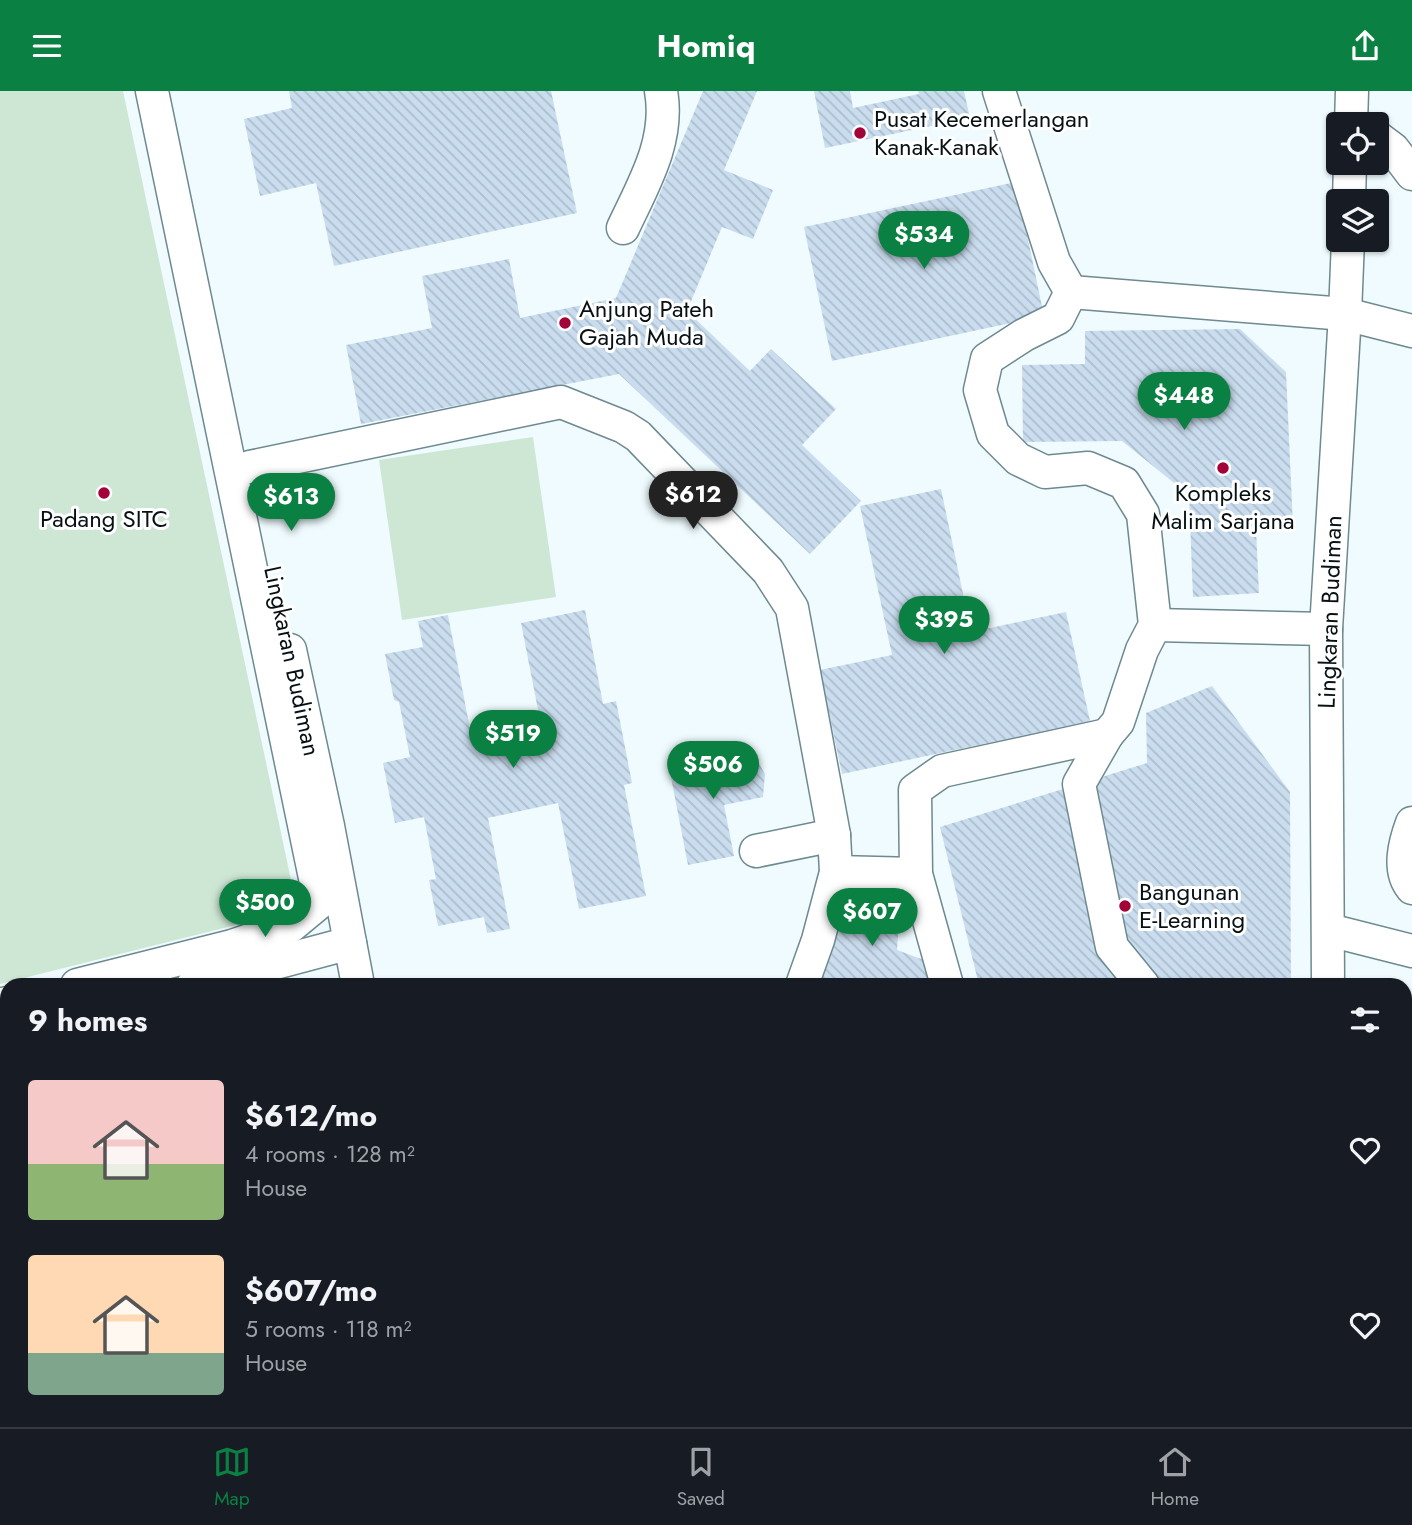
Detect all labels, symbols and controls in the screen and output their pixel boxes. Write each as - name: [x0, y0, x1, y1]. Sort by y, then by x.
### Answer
- text: Homiq: [657, 23, 755, 69]
- icon: menu: [28, 27, 66, 65]
- icon: share: [1346, 27, 1384, 65]
- place label: Pusat Kecemerlangan Kanak-Kanak: [874, 101, 1089, 164]
- map controls: [1326, 112, 1389, 252]
- button: locate: [1326, 112, 1389, 175]
- marker: Pusat Kecemerlangan Kanak-Kanak: [852, 125, 868, 141]
- button: layers: [1326, 189, 1389, 252]
- pin: $534: [883, 211, 965, 271]
- text: $534: [894, 217, 954, 251]
- place label: Anjung Pateh Gajah Muda: [579, 291, 714, 354]
- marker: Anjung Pateh Gajah Muda: [557, 315, 573, 331]
- pin: $448: [1143, 373, 1225, 432]
- text: $448: [1154, 378, 1214, 412]
- marker: Kompleks Malim Sarjana: [1215, 460, 1231, 476]
- pin: $612: [652, 471, 734, 531]
- pin: $613: [250, 473, 332, 533]
- place label: Kompleks Malim Sarjana: [1151, 475, 1295, 538]
- text: $612: [665, 477, 721, 511]
- text: $613: [263, 479, 319, 513]
- marker: Padang SITC: [96, 485, 112, 501]
- place label: Padang SITC: [40, 501, 168, 536]
- street label: Lingkaran Budiman: [1309, 515, 1350, 709]
- street label: Lingkaran Budiman: [255, 562, 330, 759]
- pin: $395: [903, 596, 985, 656]
- text: $395: [915, 602, 973, 636]
- pin: $519: [472, 711, 554, 770]
- text: $519: [485, 716, 541, 750]
- pin: $506: [672, 741, 754, 801]
- text: $506: [683, 747, 743, 781]
- place label: Bangunan E-Learning: [1139, 874, 1245, 937]
- pin: $500: [224, 879, 306, 939]
- text: $500: [235, 885, 295, 919]
- pin: $607: [831, 889, 913, 948]
- text: $607: [843, 894, 901, 928]
- marker: Bangunan E-Learning: [1117, 898, 1133, 914]
- text: 9 homes: [28, 999, 147, 1042]
- icon: filters: [1346, 1001, 1384, 1039]
- text: $612/mo: [245, 1094, 377, 1137]
- icon: home: [84, 1108, 168, 1192]
- icon: heart: [1346, 1131, 1384, 1169]
- text: 4 rooms · 128 m²: [245, 1137, 415, 1171]
- text: House: [245, 1171, 307, 1205]
- text: $607/mo: [245, 1269, 377, 1312]
- icon: home: [84, 1283, 168, 1367]
- icon: heart: [1346, 1306, 1384, 1344]
- text: 5 rooms · 118 m²: [245, 1312, 412, 1346]
- text: House: [245, 1346, 307, 1380]
- tab: Map: [213, 1443, 251, 1512]
- tab: Saved: [677, 1443, 725, 1512]
- tab: Home: [1151, 1443, 1199, 1512]

